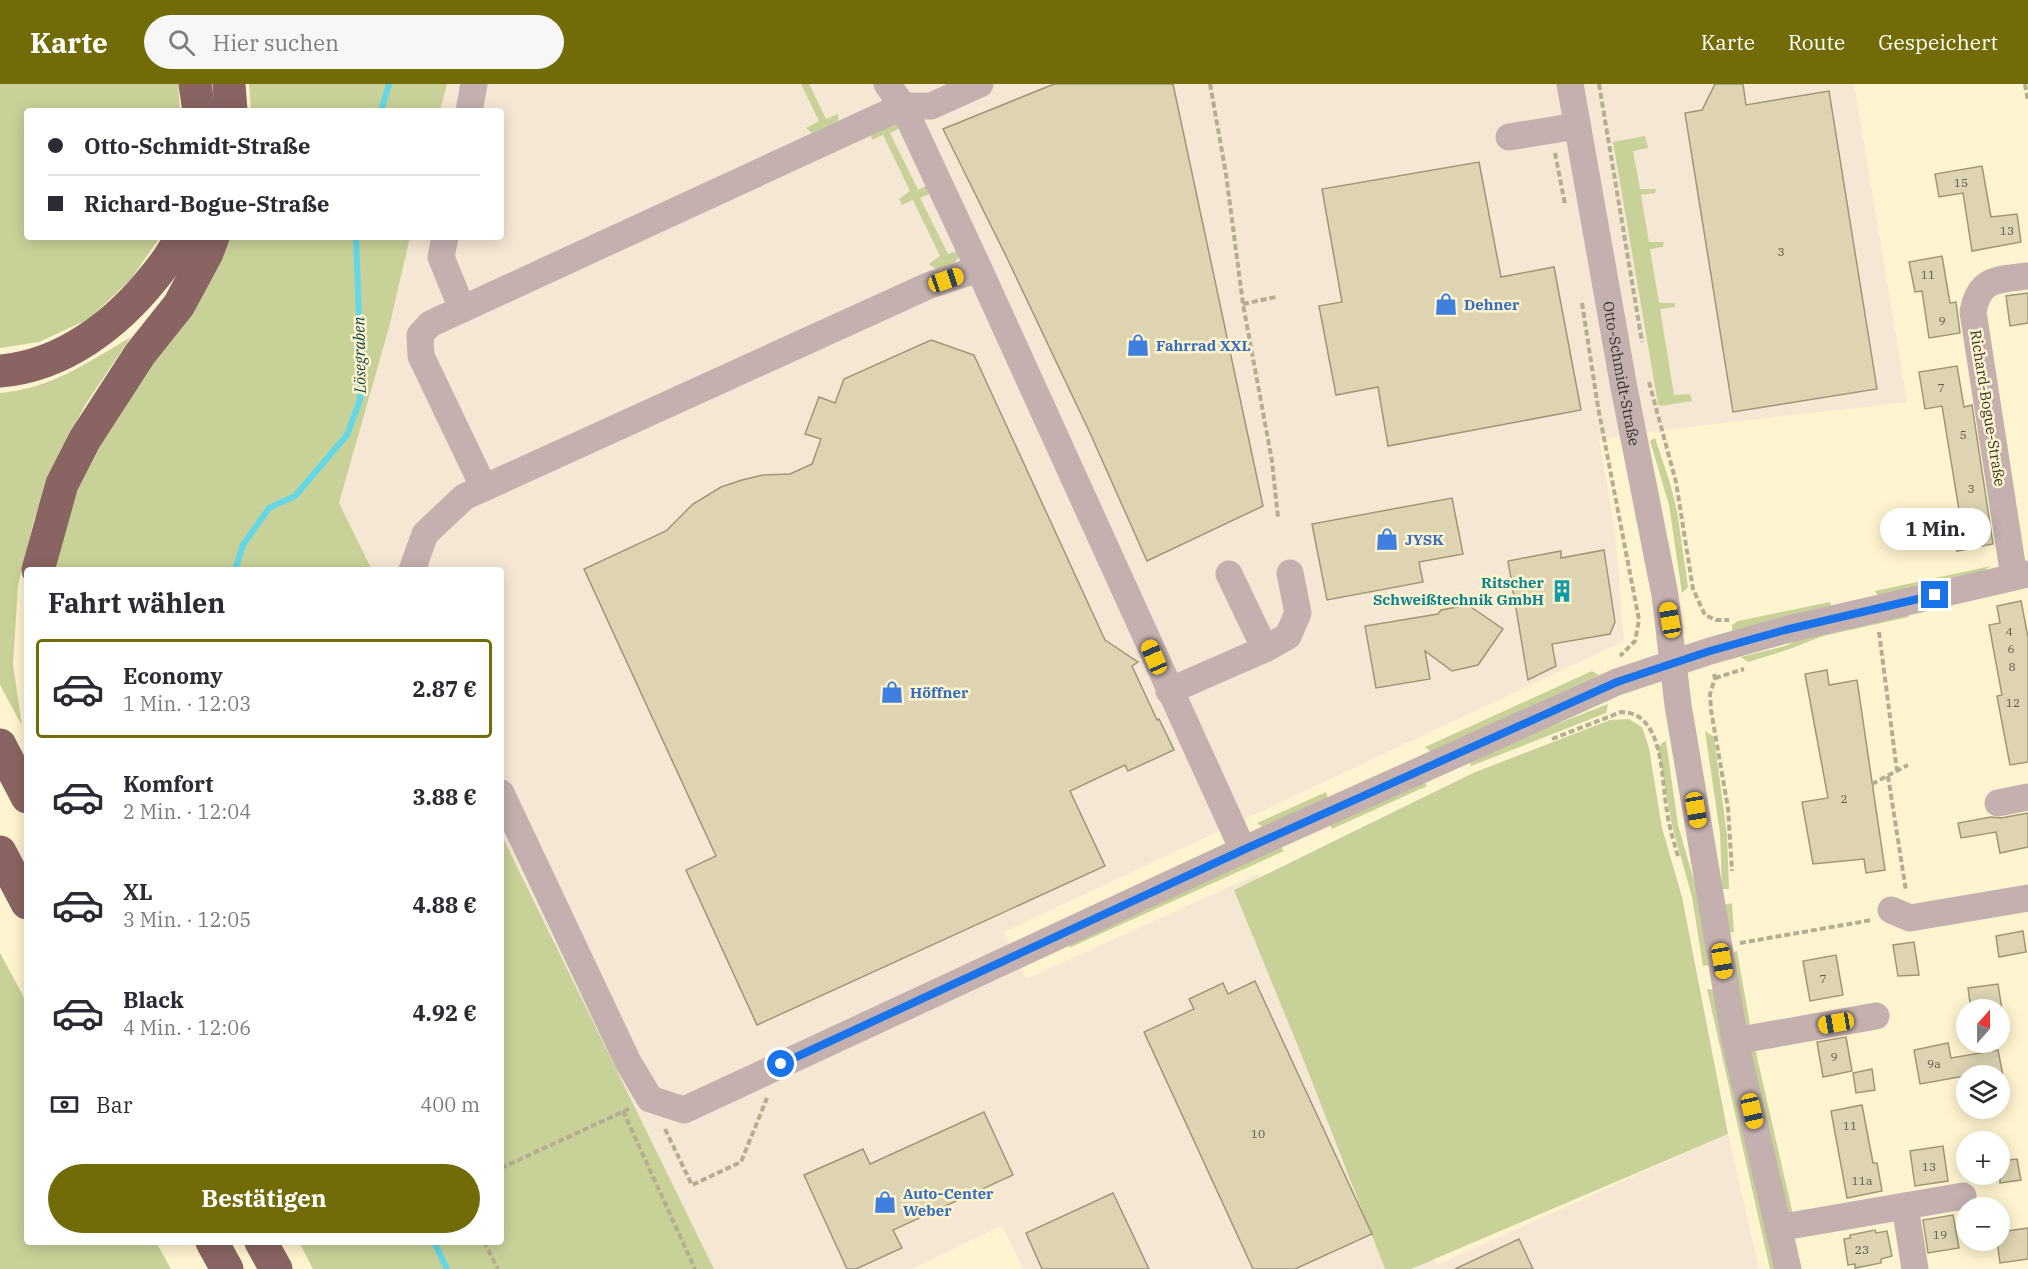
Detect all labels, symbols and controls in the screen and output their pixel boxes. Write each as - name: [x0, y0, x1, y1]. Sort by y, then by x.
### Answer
- search box: [144, 15, 564, 69]
- text: Karte: [30, 24, 108, 61]
- icon: search: [165, 26, 198, 59]
- text: Hier suchen: [213, 28, 339, 57]
- text: Karte: [1701, 28, 1755, 56]
- text: Route: [1788, 28, 1845, 56]
- text: Gespeichert: [1878, 28, 1998, 56]
- text: Otto-Schmidt-Straße: [84, 131, 310, 160]
- house number: 15: [1954, 175, 1968, 190]
- text: Richard-Bogue-Straße: [84, 189, 330, 218]
- house number: 13: [2000, 223, 2014, 238]
- house number: 3: [1777, 244, 1785, 259]
- car: [926, 266, 966, 294]
- house number: 11: [1921, 267, 1935, 282]
- shop icon: Dehner: [1433, 291, 1459, 317]
- place label: Dehner: [1464, 295, 1520, 314]
- street label: Otto-Schmidt-Straße: [1599, 299, 1645, 447]
- house number: 9: [1938, 313, 1946, 328]
- water label: Lösegraben: [348, 316, 370, 395]
- street label: Richard-Bogue-Straße: [1966, 328, 2010, 488]
- shop icon: Fahrrad XXL: [1125, 332, 1151, 358]
- place label: Fahrrad XXL: [1156, 336, 1251, 355]
- house number: 7: [1937, 380, 1945, 395]
- house number: 5: [1959, 427, 1967, 442]
- house number: 3: [1967, 481, 1975, 496]
- callout: 1 Min.: [1880, 508, 1990, 550]
- text: 1 Min.: [1905, 515, 1966, 542]
- shop icon: JYSK: [1374, 526, 1400, 552]
- place label: JYSK: [1405, 530, 1444, 549]
- place label: Ritscher Schweißtechnik GmbH: [1373, 573, 1545, 609]
- building icon: Ritscher Schweißtechnik GmbH: [1549, 578, 1575, 604]
- route end: [1921, 581, 1948, 608]
- text: Fahrt wählen: [48, 585, 225, 620]
- car: [1658, 601, 1682, 639]
- house number: 4: [2005, 624, 2013, 639]
- car: [1138, 637, 1170, 677]
- house number: 6: [2007, 641, 2015, 656]
- house number: 8: [2008, 659, 2016, 674]
- text: Economy: [123, 661, 223, 690]
- icon: car: [51, 662, 105, 716]
- text: 2.87 €: [412, 674, 477, 703]
- shop icon: Höffner: [879, 679, 905, 705]
- place label: Höffner: [910, 683, 969, 702]
- text: 1 Min. · 12:03: [123, 690, 251, 717]
- house number: 12: [2006, 695, 2020, 710]
- text: Komfort: [123, 769, 213, 798]
- icon: car: [51, 770, 105, 824]
- text: 3.88 €: [412, 782, 477, 811]
- car: [1684, 791, 1708, 829]
- house number: 2: [1840, 791, 1848, 806]
- text: 2 Min. · 12:04: [123, 798, 251, 825]
- text: XL: [123, 877, 153, 906]
- icon: car: [51, 878, 105, 932]
- text: 4.88 €: [412, 890, 477, 919]
- text: 3 Min. · 12:05: [123, 906, 251, 933]
- car: [1710, 942, 1734, 980]
- house number: 7: [1819, 971, 1827, 986]
- text: Black: [123, 985, 184, 1014]
- icon: car: [51, 986, 105, 1040]
- text: 4.92 €: [412, 998, 477, 1027]
- north arrow: [1956, 999, 2010, 1053]
- map controls: [1956, 999, 2010, 1251]
- car: [1817, 1011, 1855, 1035]
- text: 4 Min. · 12:06: [123, 1014, 251, 1041]
- house number: 9: [1830, 1049, 1838, 1064]
- route start: [767, 1050, 794, 1077]
- house number: 9a: [1927, 1056, 1941, 1071]
- button: layers: [1956, 1065, 2010, 1119]
- icon: cash: [48, 1088, 81, 1121]
- text: Bar: [96, 1090, 133, 1119]
- text: 400 m: [420, 1091, 480, 1118]
- car: [1739, 1091, 1765, 1131]
- house number: 11: [1843, 1118, 1857, 1133]
- house number: 10: [1251, 1126, 1265, 1141]
- button: +: [1956, 1131, 2010, 1185]
- house number: 13: [1922, 1159, 1936, 1174]
- button: Bestätigen: [48, 1164, 480, 1233]
- house number: 11a: [1852, 1173, 1873, 1188]
- place label: Auto-Center Weber: [903, 1184, 994, 1220]
- shop icon: Auto-Center Weber: [872, 1189, 898, 1215]
- button: −: [1956, 1197, 2010, 1251]
- house number: 19: [1933, 1227, 1947, 1242]
- house number: 23: [1855, 1242, 1869, 1257]

